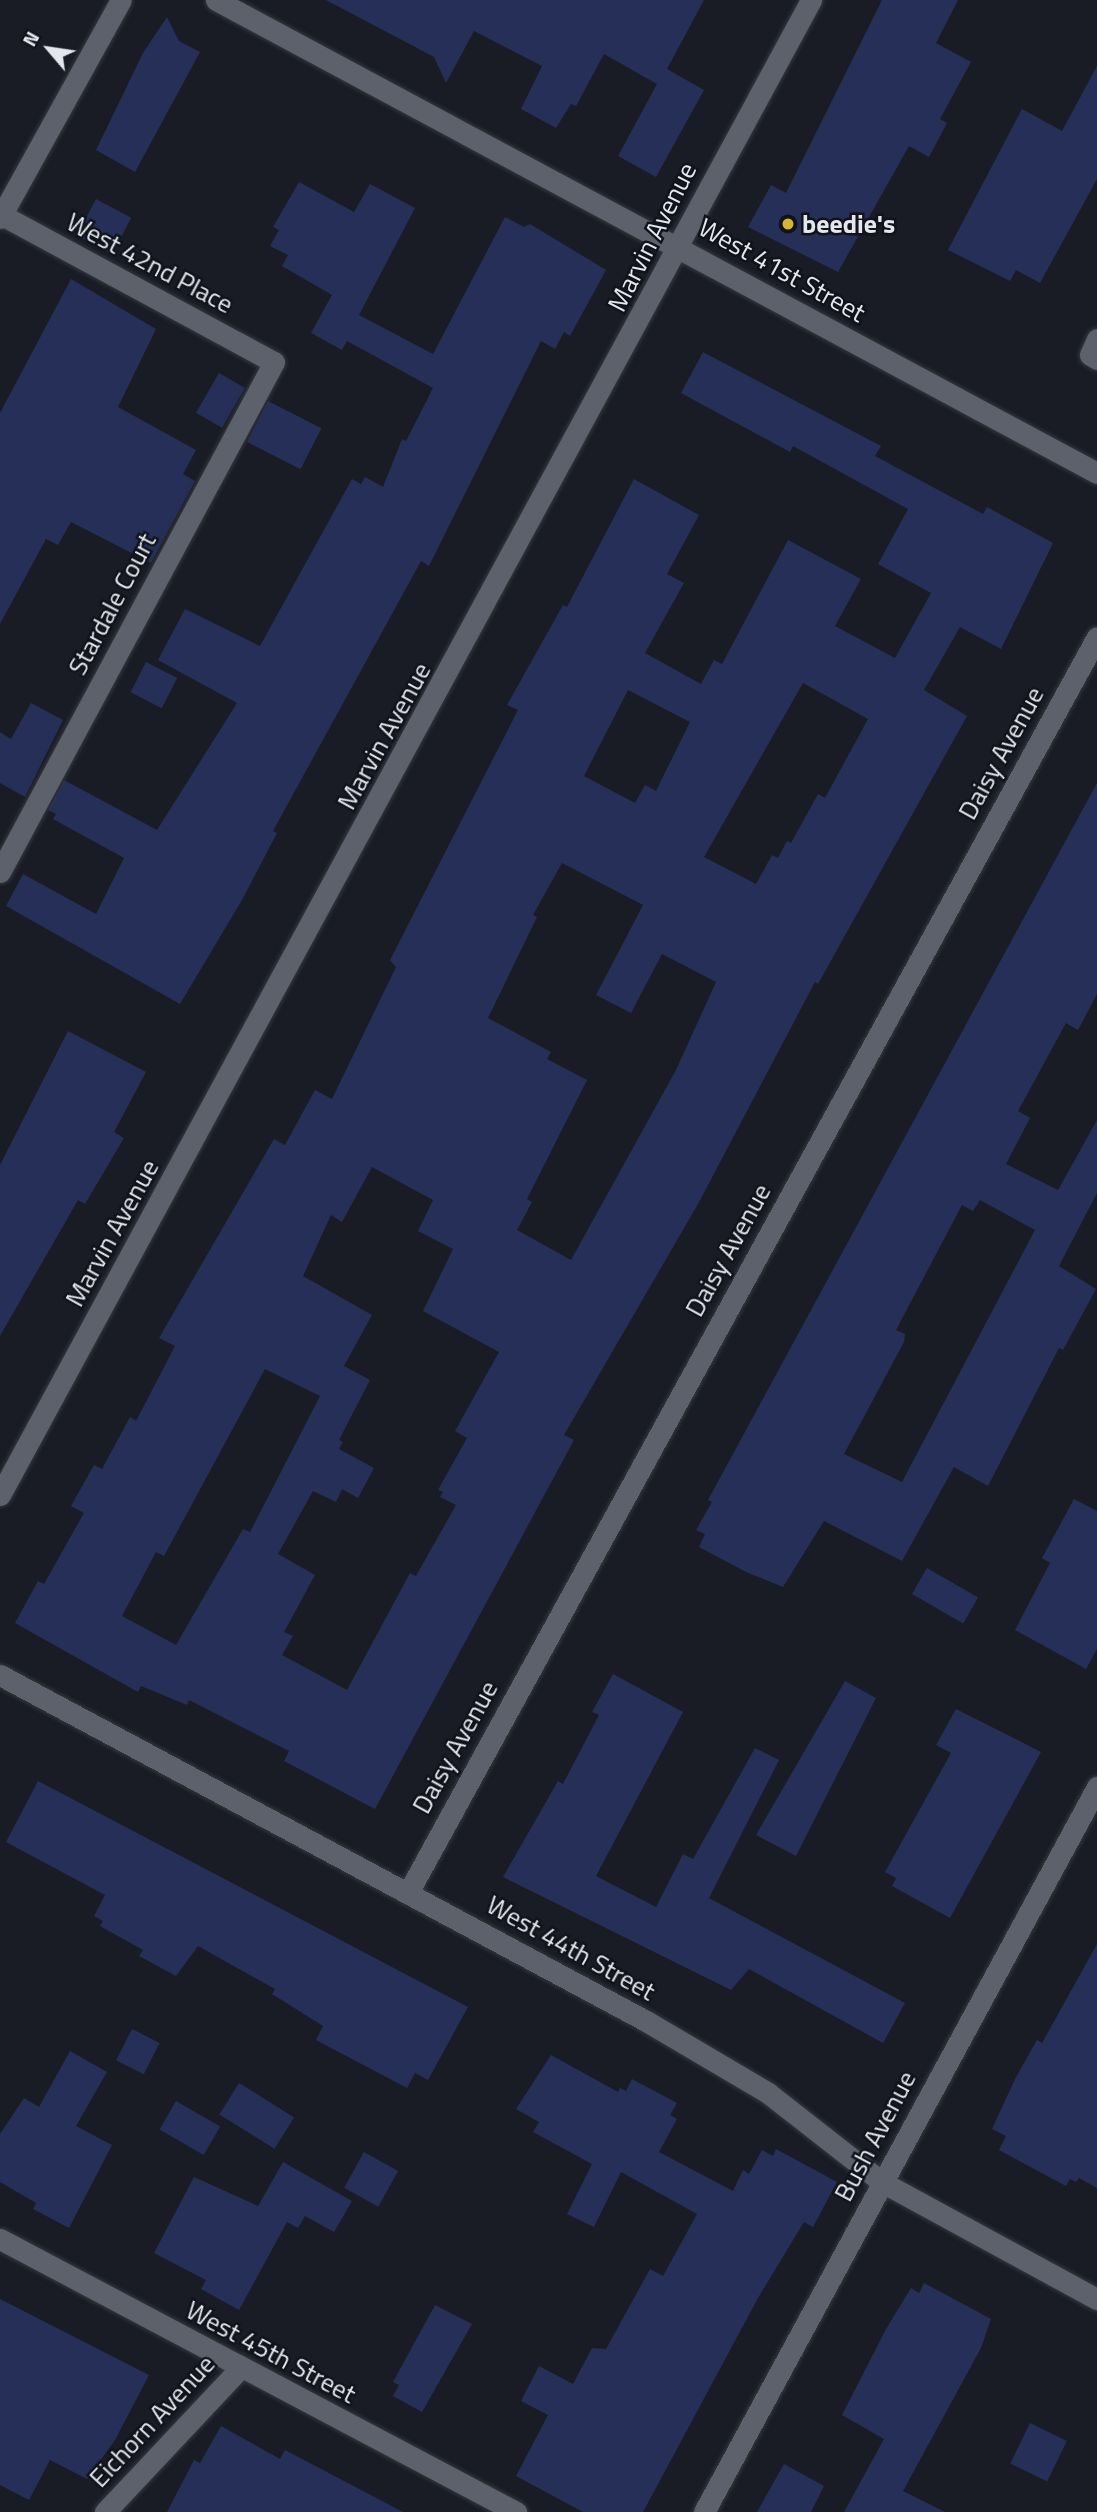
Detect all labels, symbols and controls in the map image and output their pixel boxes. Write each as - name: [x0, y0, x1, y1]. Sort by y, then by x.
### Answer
- north arrow: [14, 14, 84, 84]
- text: N: [14, 26, 46, 51]
- street label: Marvin Avenue: [601, 157, 703, 317]
- street label: West 42nd Place: [61, 206, 239, 320]
- place label: beedie's: [802, 208, 895, 240]
- street label: West 41st Street: [693, 211, 871, 329]
- marker: beedie's: [780, 216, 796, 232]
- street label: Stardale Court: [62, 528, 162, 680]
- street label: Marvin Avenue: [331, 657, 437, 815]
- street label: Daisy Avenue: [952, 681, 1050, 825]
- street label: Marvin Avenue: [59, 1154, 165, 1312]
- street label: Daisy Avenue: [679, 1178, 777, 1322]
- street label: Daisy Avenue: [406, 1675, 504, 1819]
- street label: West 44th Street: [481, 1889, 661, 2007]
- street label: Bush Avenue: [828, 2066, 922, 2206]
- street label: West 45th Street: [181, 2294, 361, 2410]
- street label: Eichorn Avenue: [83, 2349, 221, 2493]

